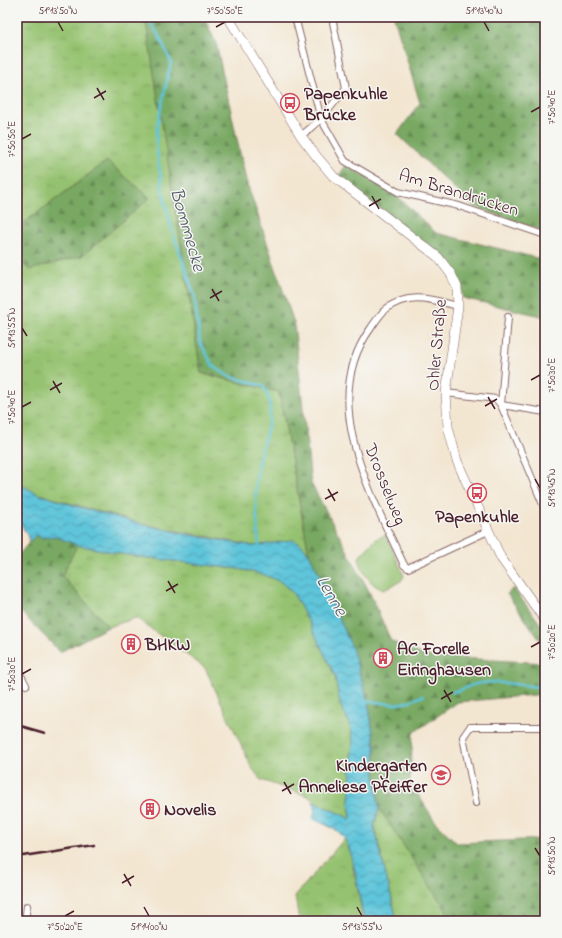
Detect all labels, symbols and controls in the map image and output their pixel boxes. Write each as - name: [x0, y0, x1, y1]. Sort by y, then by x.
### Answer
- text: 51°13'50"N: [38, 4, 78, 19]
- text: 7°50'50"E: [207, 4, 243, 19]
- text: 51°13'40"N: [465, 4, 503, 19]
- place label: Papenkuhle Brücke: [303, 82, 388, 129]
- text: 7°50'40"E: [545, 90, 560, 124]
- bus stop icon: Papenkuhle Brücke: [279, 92, 301, 114]
- text: 7°50'50"E: [5, 121, 20, 157]
- street label: Am Brandrücken: [395, 163, 522, 225]
- water label: Bommecke: [162, 185, 212, 276]
- street label: Ohler Straße: [421, 297, 455, 392]
- text: 51°13'55"N: [5, 308, 20, 348]
- text: 7°50'30"E: [545, 358, 560, 392]
- text: 7°50'40"E: [5, 390, 20, 424]
- street label: Drosselweg: [355, 439, 412, 530]
- text: 51°13'45"N: [545, 468, 560, 507]
- bus stop icon: Papenkuhle: [466, 482, 488, 504]
- place label: Papenkuhle: [435, 505, 520, 531]
- water label: Lenne: [308, 571, 354, 623]
- text: 7°50'20"E: [545, 624, 560, 660]
- building icon: BHKW: [120, 633, 142, 655]
- place label: BHKW: [144, 633, 190, 659]
- place label: AC Forelle Eiringhausen: [397, 637, 491, 685]
- building icon: AC Forelle Eiringhausen: [372, 647, 394, 669]
- text: 7°50'30"E: [5, 657, 20, 691]
- place label: Kindergarten Anneliese Pfeiffer: [298, 754, 427, 801]
- school or university icon: Kindergarten Anneliese Pfeiffer: [430, 764, 452, 786]
- building icon: Novelis: [139, 798, 161, 820]
- place label: Novelis: [164, 798, 217, 824]
- text: 51°13'50"N: [545, 836, 560, 876]
- text: 7°50'20"E: [47, 920, 83, 935]
- text: 51°14'00"N: [130, 920, 168, 935]
- text: 51°13'55"N: [342, 920, 382, 935]

